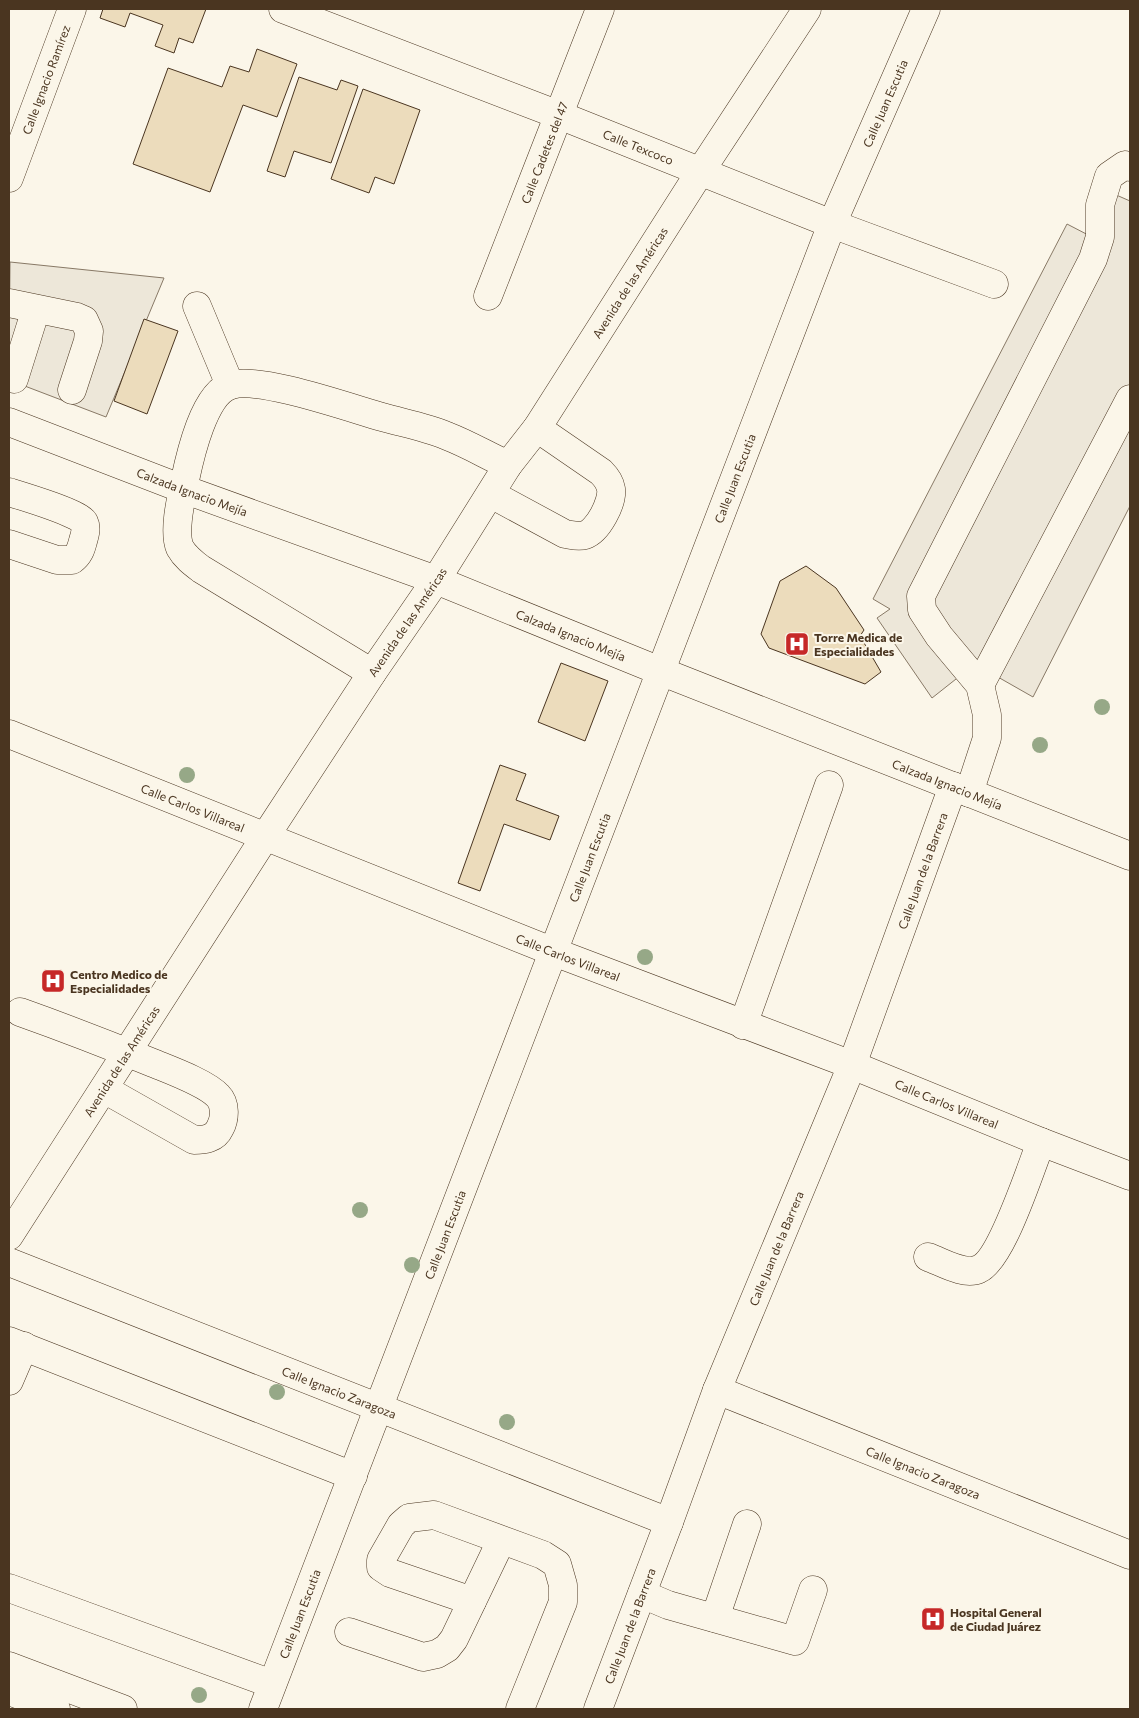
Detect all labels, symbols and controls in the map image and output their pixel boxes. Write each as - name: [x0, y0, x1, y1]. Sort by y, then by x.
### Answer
- street label: Calle Ignacio Ramírez: [19, 23, 72, 136]
- street label: Calle Juan Escutia: [859, 57, 910, 149]
- street label: Calle Cadetes del 47: [518, 100, 570, 205]
- street label: Calle Texcoco: [601, 126, 676, 167]
- street label: Avenida de las Américas: [589, 224, 670, 341]
- street label: Calle Juan Escutia: [711, 432, 758, 525]
- street label: Calzada Ignacio Mejía: [135, 465, 249, 519]
- street label: Avenida de las Américas: [365, 565, 449, 679]
- street label: Calzada Ignacio Mejía: [514, 606, 628, 663]
- place label: Torre Medica de Especialidades: [814, 630, 902, 658]
- hospital icon: Torre Medica de Especialidades: [784, 631, 810, 657]
- street label: Calzada Ignacio Mejía: [890, 756, 1005, 812]
- street label: Calle Carlos Villareal: [139, 781, 247, 835]
- street label: Calle Juan Escutia: [566, 811, 613, 904]
- street label: Calle Juan de la Barrera: [895, 811, 950, 931]
- street label: Calle Carlos Villareal: [514, 931, 622, 983]
- place label: Centro Medico de Especialidades: [70, 967, 168, 995]
- hospital icon: Centro Medico de Especialidades: [40, 968, 66, 994]
- street label: Avenida de las Américas: [81, 1003, 162, 1119]
- street label: Calle Carlos Villareal: [893, 1076, 1001, 1131]
- street label: Calle Juan Escutia: [421, 1188, 468, 1281]
- street label: Calle Juan de la Barrera: [746, 1189, 806, 1308]
- street label: Calle Ignacio Zaragoza: [280, 1363, 399, 1421]
- street label: Calle Ignacio Zaragoza: [864, 1443, 982, 1501]
- street label: Calle Juan de la Barrera: [601, 1566, 658, 1686]
- street label: Calle Juan Escutia: [276, 1567, 323, 1660]
- place label: Hospital General de Ciudad Juárez: [950, 1605, 1042, 1634]
- hospital icon: Hospital General de Ciudad Juárez: [920, 1606, 946, 1632]

